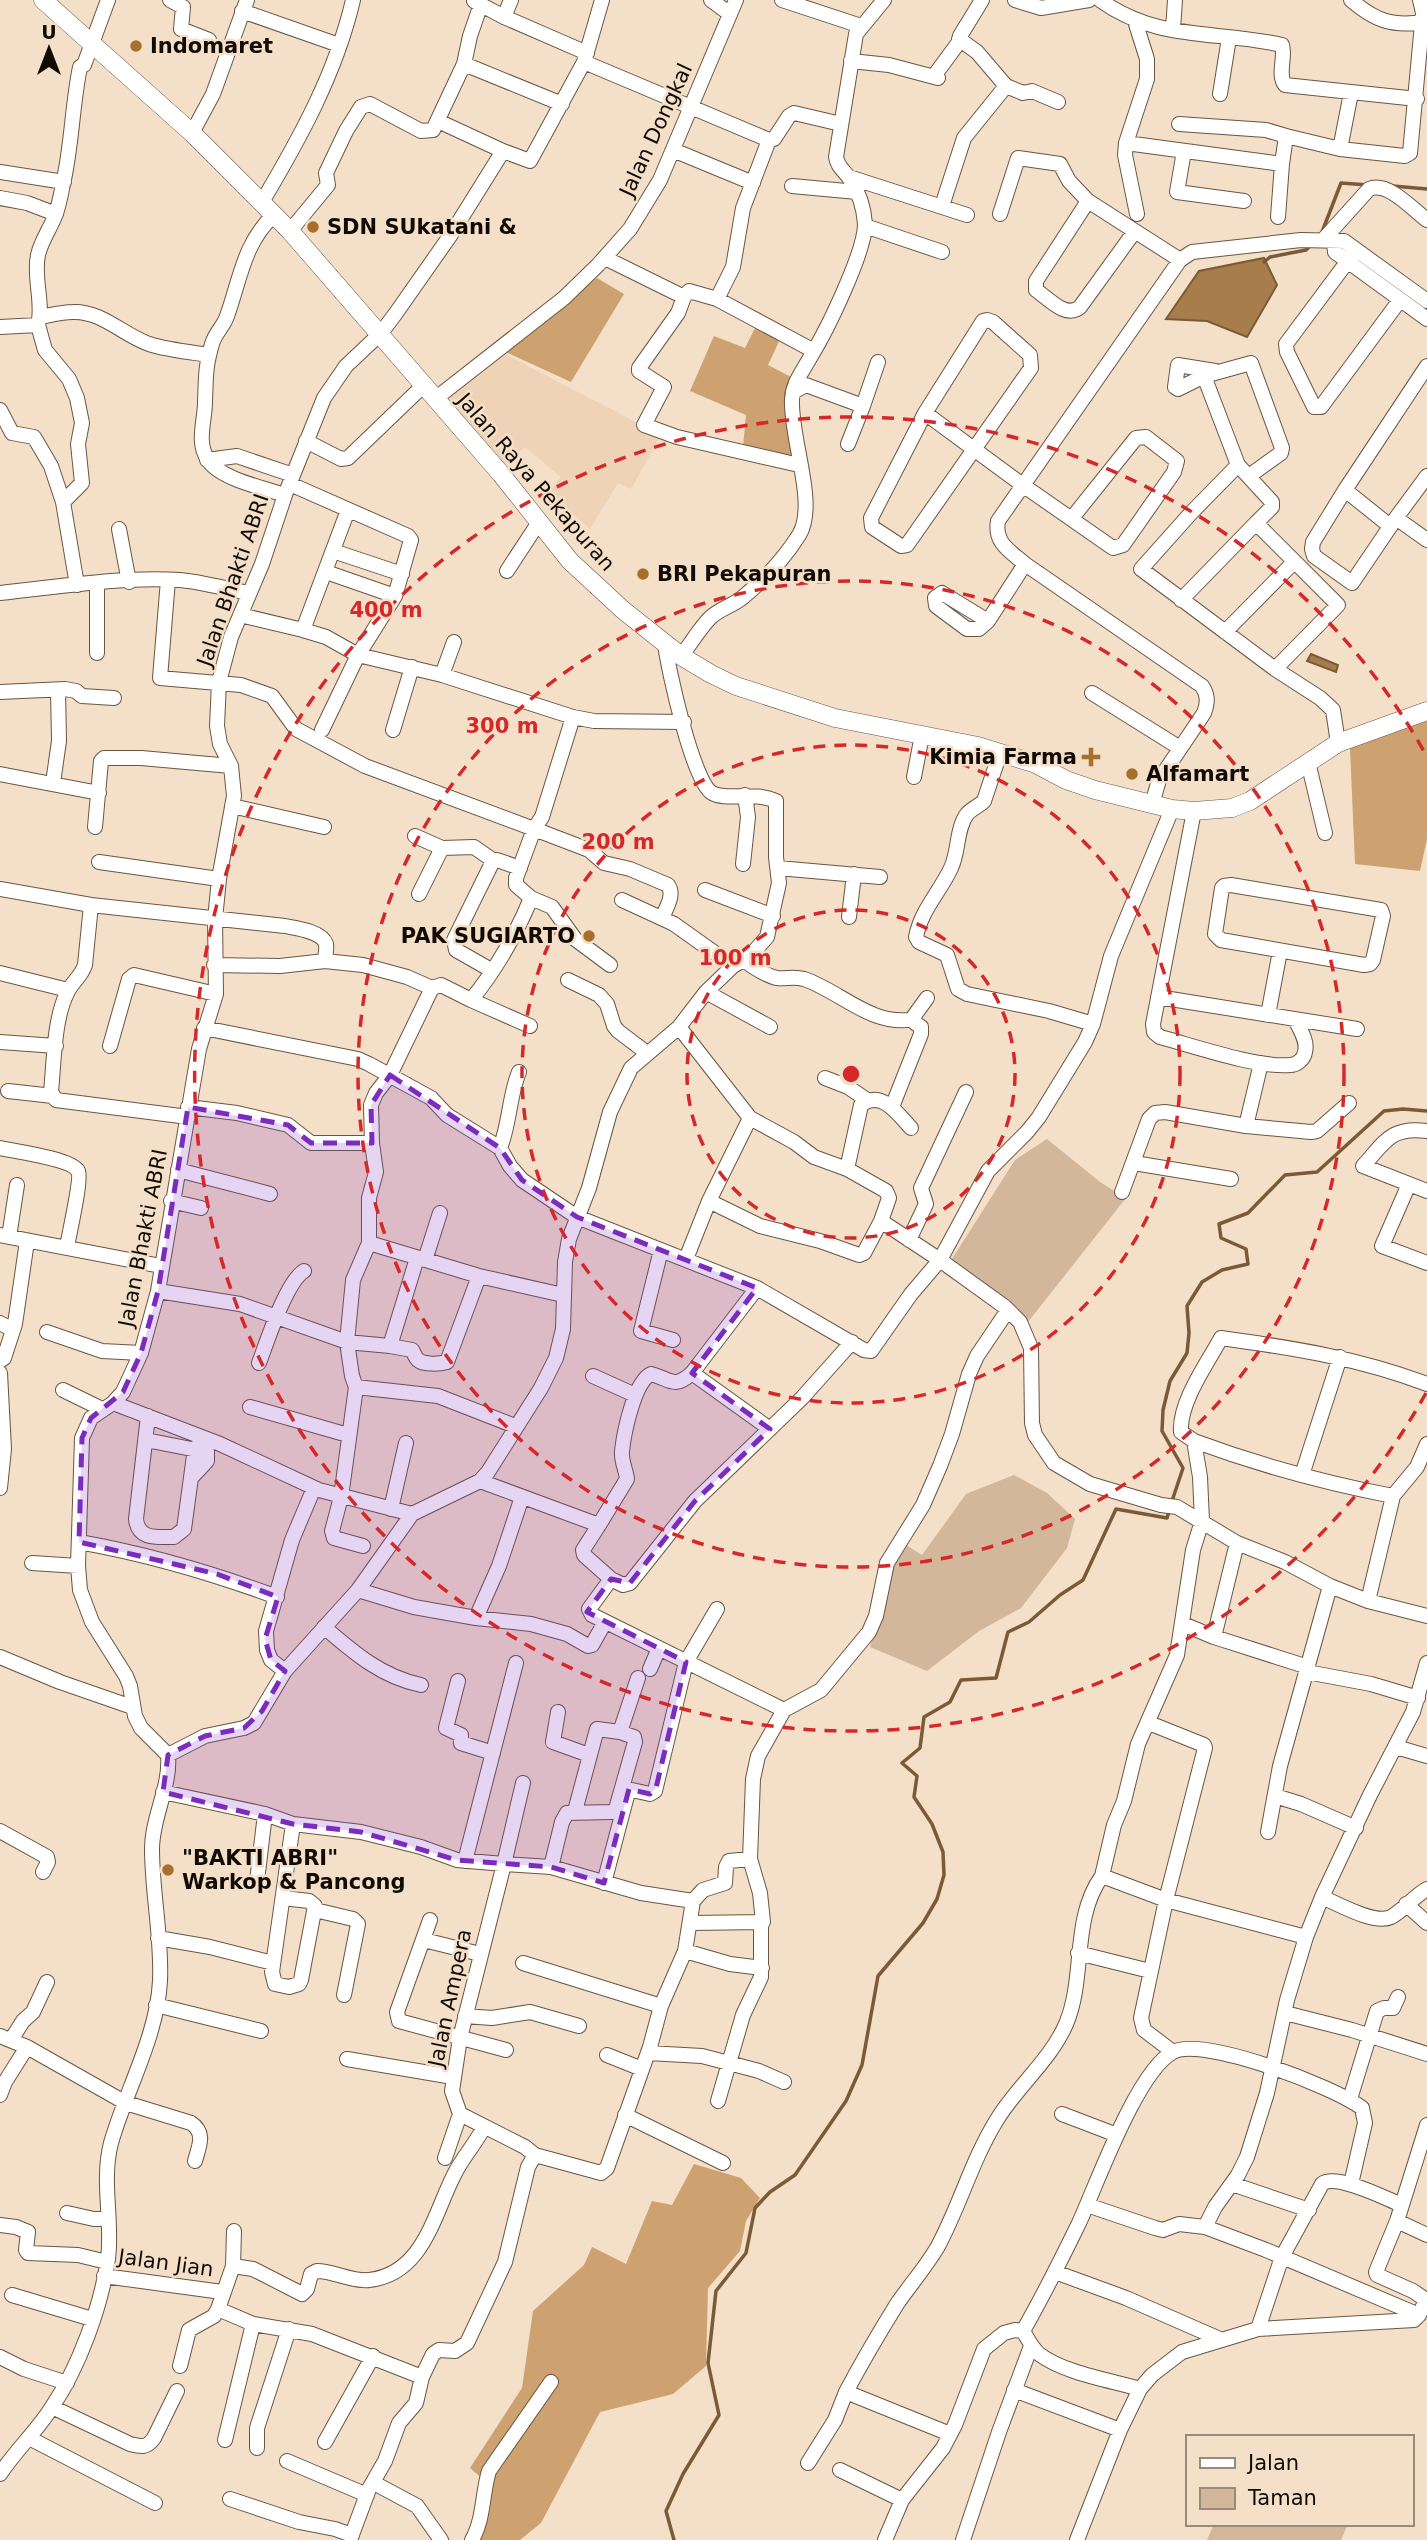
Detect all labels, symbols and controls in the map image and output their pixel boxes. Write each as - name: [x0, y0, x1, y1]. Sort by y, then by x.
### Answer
- north arrow: [14, 14, 84, 84]
- text: U: [41, 21, 57, 43]
- place label: Indomaret: [150, 34, 273, 58]
- marker: Indomaret: [128, 38, 144, 54]
- street label: Jalan Dongkal: [614, 60, 697, 202]
- place label: SDN SUkatani &: [327, 215, 517, 239]
- marker: SDN SUkatani &: [305, 219, 321, 235]
- street label: Jalan Raya Pekapuran: [451, 387, 620, 576]
- street label: Jalan Bhakti ABRI: [192, 491, 274, 671]
- place label: BRI Pekapuran: [657, 562, 832, 586]
- marker: BRI Pekapuran: [635, 566, 651, 582]
- text: 400 m: [349, 598, 423, 622]
- text: 300 m: [465, 714, 539, 738]
- place label: Kimia Farma: [929, 745, 1077, 769]
- marker: Kimia Farma: [1083, 749, 1099, 765]
- place label: Alfamart: [1146, 762, 1249, 786]
- marker: Alfamart: [1124, 766, 1140, 782]
- text: 200 m: [581, 830, 655, 854]
- place label: PAK SUGIARTO: [401, 924, 575, 948]
- marker: PAK SUGIARTO: [581, 928, 597, 944]
- text: 100 m: [698, 946, 772, 970]
- centre of rings: [839, 1062, 863, 1086]
- street label: Jalan Bhakti ABRI: [114, 1147, 172, 1331]
- place label: "BAKTI ABRI" Warkop & Pancong: [182, 1846, 406, 1894]
- marker: "BAKTI ABRI" Warkop & Pancong: [160, 1862, 176, 1878]
- street label: Jalan Ampera: [423, 1927, 476, 2071]
- street label: Jalan Jian: [115, 2244, 215, 2282]
- legend: [1186, 2435, 1413, 2526]
- text: Jalan: [1246, 2451, 1299, 2475]
- text: Taman: [1247, 2486, 1317, 2510]

